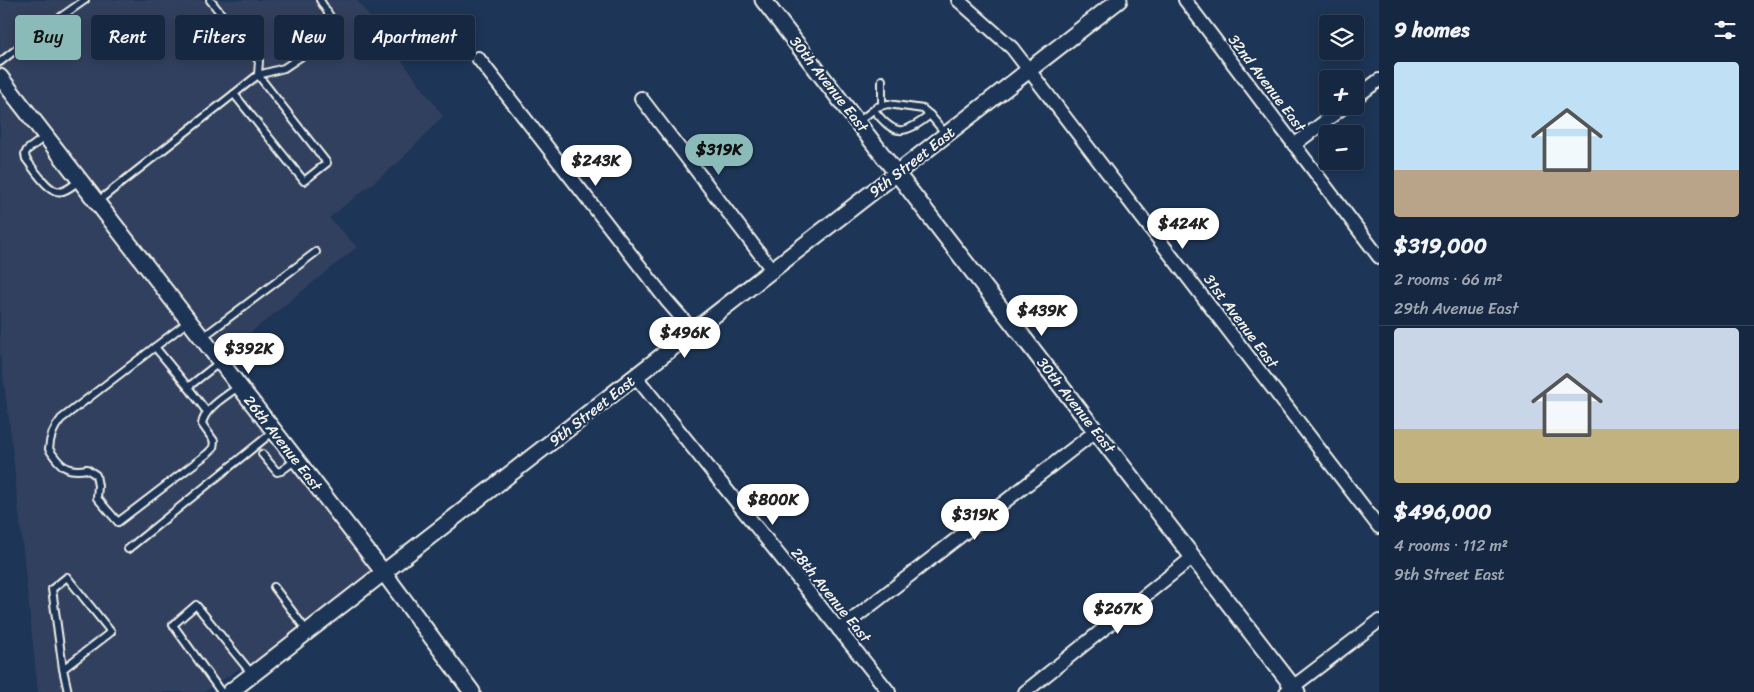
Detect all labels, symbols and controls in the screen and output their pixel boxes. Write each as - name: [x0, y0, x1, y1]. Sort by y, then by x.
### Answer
- text: 9 homes: [1394, 11, 1470, 49]
- chip: Buy: [15, 15, 81, 60]
- chip: Rent: [91, 15, 165, 60]
- chip: Filters: [175, 15, 264, 60]
- chip: New: [274, 15, 344, 60]
- chip: Apartment: [354, 15, 475, 60]
- map controls: [1319, 15, 1364, 170]
- button: layers: [1319, 15, 1364, 60]
- icon: filters: [1711, 16, 1739, 44]
- street label: 32nd Avenue East: [1221, 28, 1313, 138]
- street label: 30th Avenue East: [783, 30, 876, 139]
- button: +: [1319, 70, 1364, 115]
- icon: home: [1522, 95, 1612, 185]
- street label: 9th Street East: [863, 120, 961, 204]
- button: −: [1319, 125, 1364, 170]
- pin: $319K: [684, 134, 754, 176]
- text: $319K: [696, 135, 742, 164]
- pin: $243K: [561, 144, 631, 187]
- text: $243K: [572, 146, 620, 175]
- pin: $424K: [1148, 208, 1218, 250]
- text: $424K: [1158, 209, 1208, 238]
- text: $319,000: [1394, 227, 1487, 265]
- text: 2 rooms · 66 m²: [1394, 265, 1503, 294]
- street label: 31st Avenue East: [1197, 268, 1286, 375]
- pin: $439K: [1007, 294, 1077, 337]
- text: 29th Avenue East: [1394, 294, 1519, 323]
- text: $439K: [1017, 296, 1067, 325]
- pin: $496K: [650, 316, 720, 359]
- text: $496K: [660, 318, 710, 347]
- pin: $392K: [214, 332, 284, 375]
- text: $392K: [225, 334, 273, 363]
- street label: 30th Avenue East: [1030, 351, 1123, 460]
- icon: home: [1522, 360, 1612, 450]
- street label: 9th Street East: [543, 369, 641, 453]
- street label: 26th Avenue East: [237, 389, 330, 497]
- pin: $800K: [738, 484, 808, 526]
- text: $800K: [748, 485, 798, 514]
- text: $496,000: [1394, 493, 1492, 531]
- pin: $319K: [940, 498, 1010, 541]
- text: $319K: [952, 500, 998, 529]
- text: 4 rooms · 112 m²: [1394, 531, 1508, 560]
- street label: 28th Avenue East: [784, 542, 878, 649]
- text: 9th Street East: [1394, 560, 1504, 589]
- pin: $267K: [1083, 592, 1153, 635]
- text: $267K: [1094, 594, 1142, 623]

